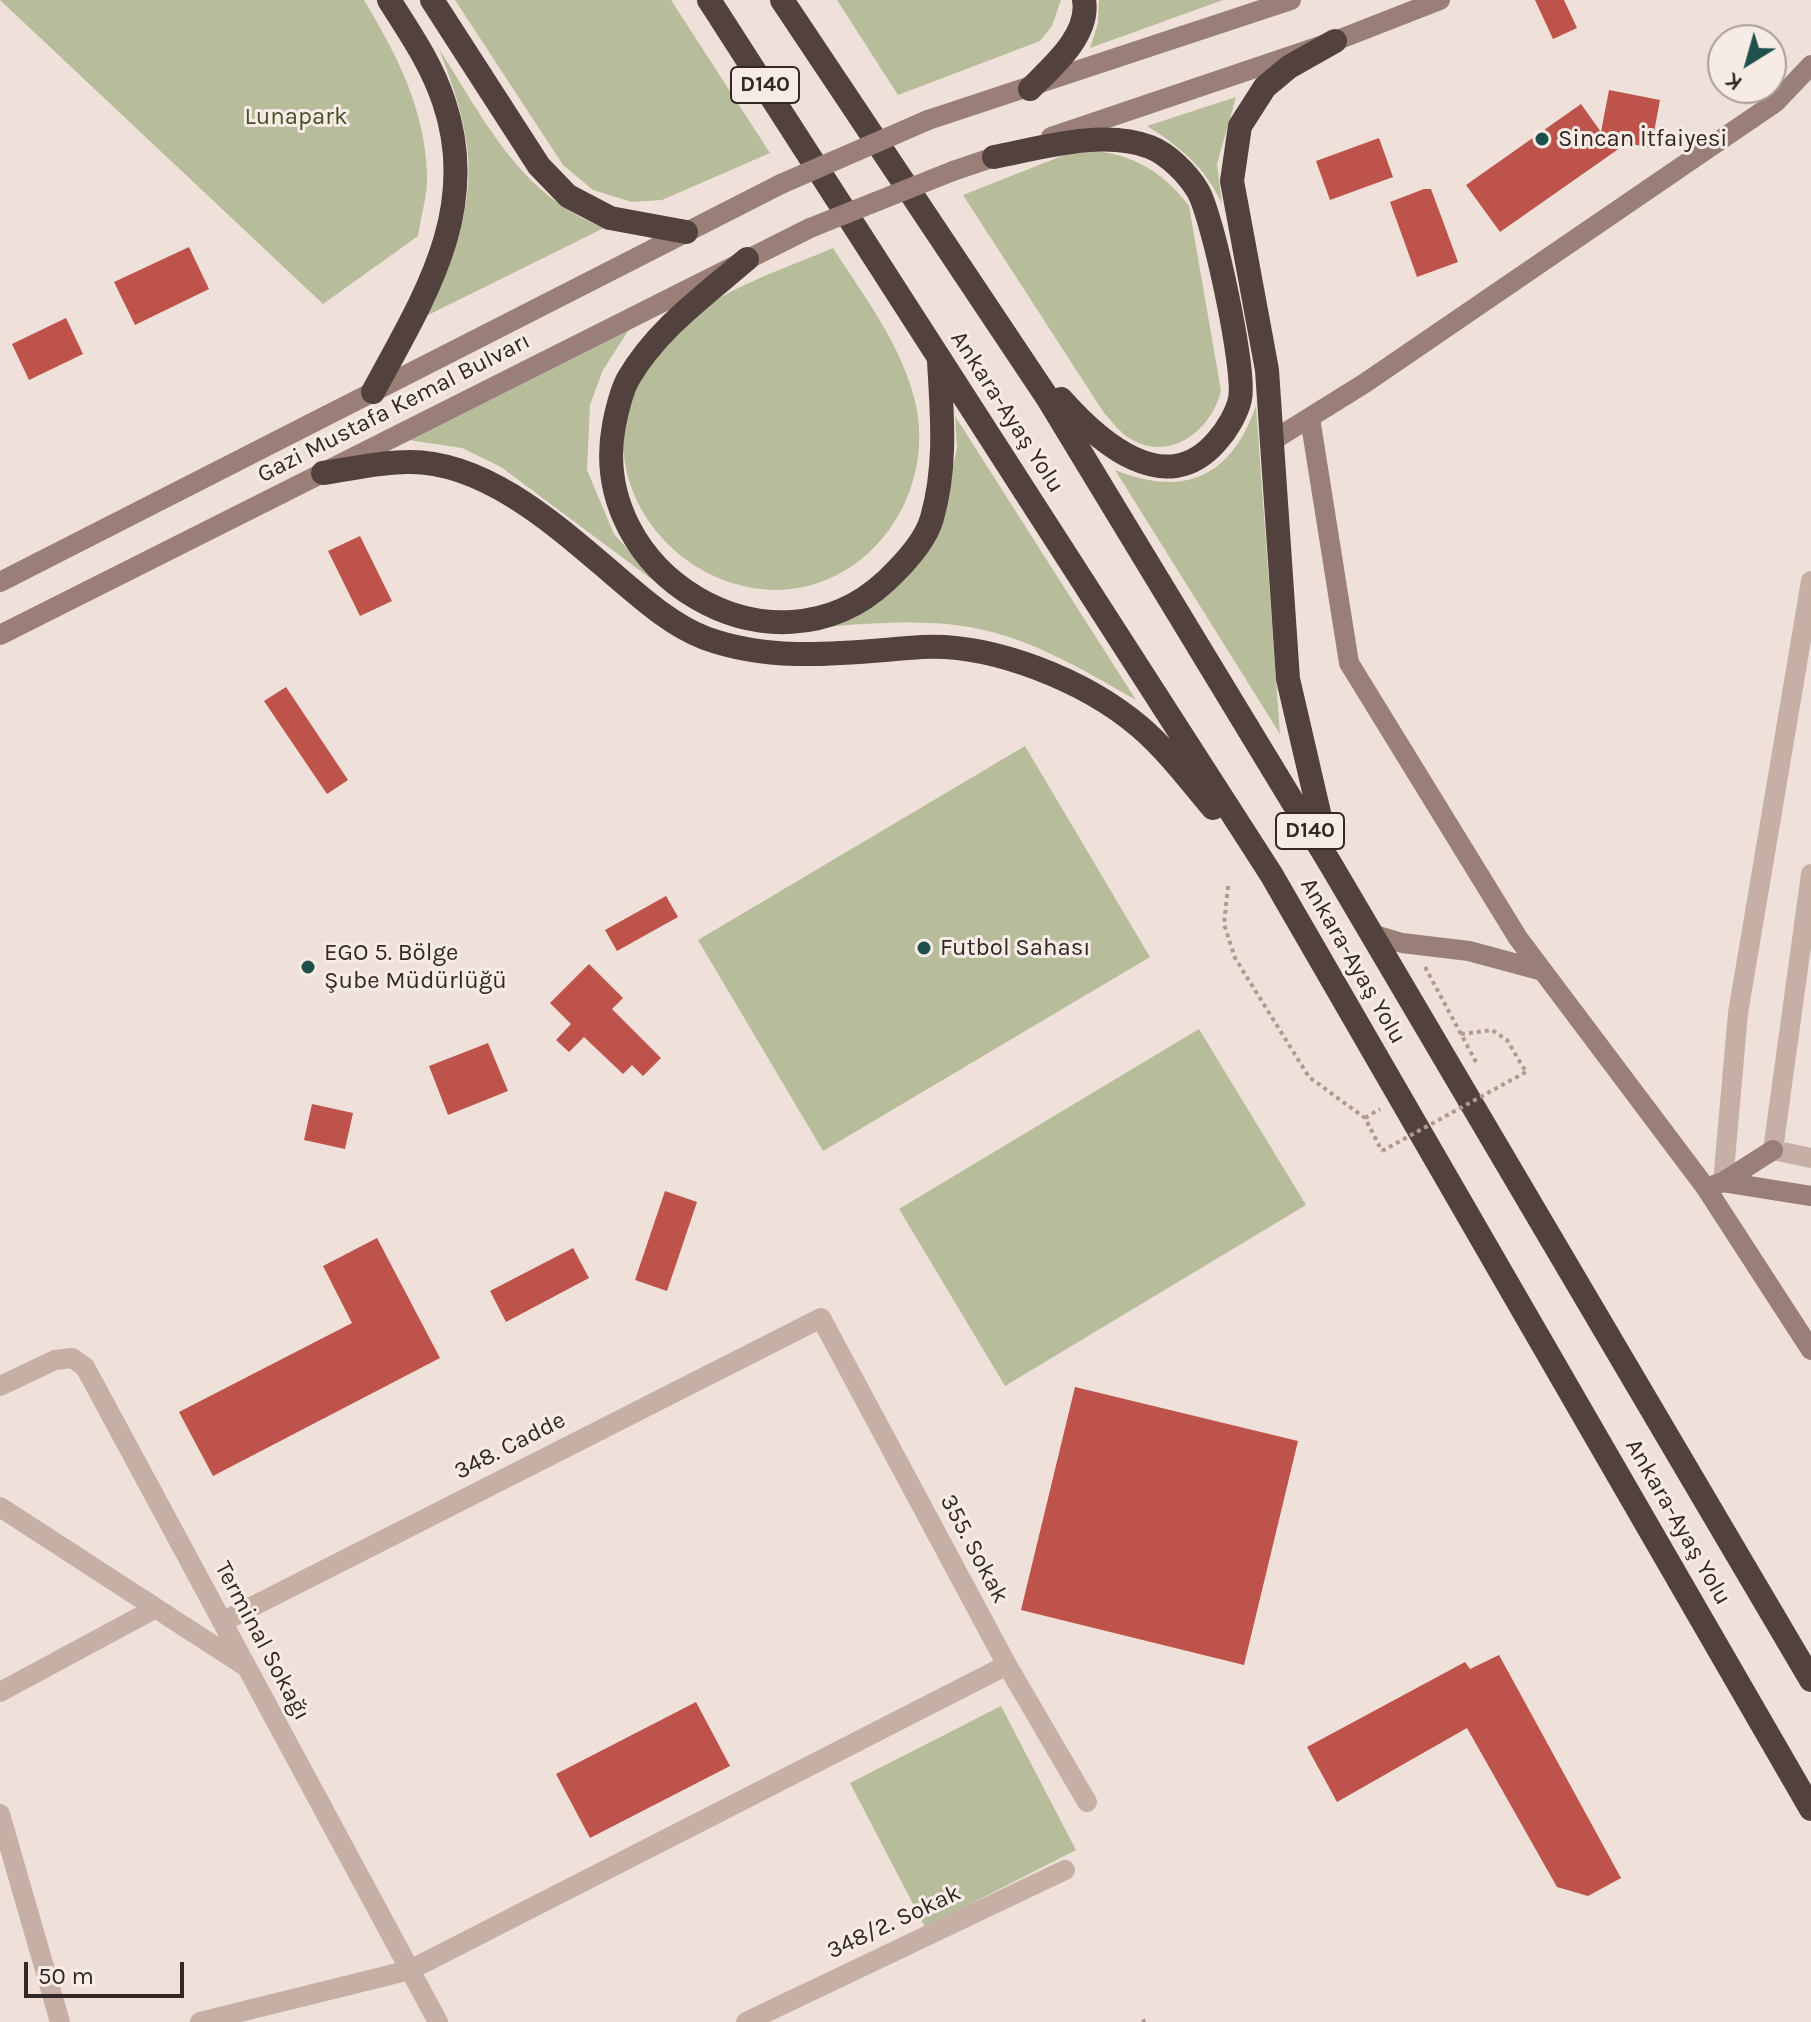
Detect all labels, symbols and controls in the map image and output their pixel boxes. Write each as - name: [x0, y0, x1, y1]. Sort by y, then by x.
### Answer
- north arrow: [1707, 24, 1787, 104]
- road number: D140: [731, 67, 799, 103]
- text: K: [1720, 67, 1747, 96]
- park label: Lunapark: [245, 103, 347, 131]
- place label: Sincan İtfaiyesi: [1558, 125, 1728, 153]
- marker: Sincan İtfaiyesi: [1533, 130, 1551, 148]
- street label: Ankara-Ayaş Yolu: [944, 326, 1070, 498]
- street label: Gazi Mustafa Kemal Bulvarı: [253, 327, 535, 489]
- road number: D140: [1276, 813, 1344, 849]
- street label: Ankara-Ayaş Yolu: [1294, 873, 1412, 1049]
- place label: Futbol Sahası: [940, 934, 1090, 962]
- place label: EGO 5. Bölge Şube Müdürlüğü: [324, 939, 507, 995]
- marker: Futbol Sahası: [915, 939, 933, 957]
- marker: EGO 5. Bölge Şube Müdürlüğü: [299, 958, 317, 976]
- street label: 348. Cadde: [450, 1406, 570, 1486]
- street label: Ankara-Ayaş Yolu: [1619, 1434, 1737, 1610]
- street label: 355. Sokak: [933, 1490, 1015, 1608]
- street label: Terminal Sokağı: [208, 1557, 316, 1725]
- street label: 348/2. Sokak: [822, 1878, 966, 1966]
- scale bar: [28, 1946, 188, 1996]
- text: 50 m: [38, 1962, 94, 1990]

